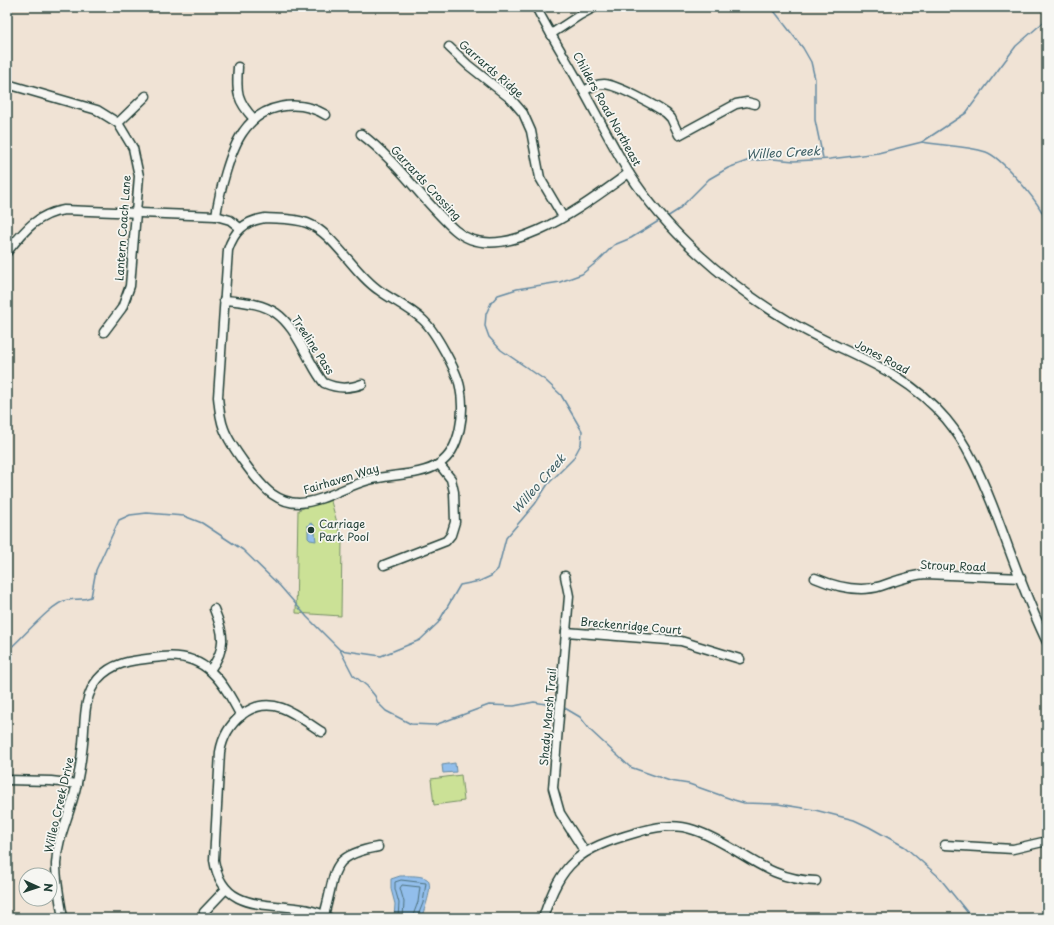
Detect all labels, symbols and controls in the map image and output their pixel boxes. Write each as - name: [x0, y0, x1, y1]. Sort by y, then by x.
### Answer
- street label: Garrards Ridge: [455, 36, 527, 102]
- street label: Childers Road Northeast: [569, 48, 646, 170]
- street label: Garrards Crossing: [387, 141, 466, 224]
- water label: Willeo Creek: [745, 141, 821, 163]
- street label: Lantern Coach Lane: [110, 175, 135, 281]
- street label: Treeline Pass: [288, 312, 339, 378]
- street label: Jones Road: [852, 335, 913, 378]
- water label: Willeo Creek: [507, 449, 570, 517]
- street label: Fairhaven Way: [301, 459, 381, 498]
- place label: Carriage Park Pool: [319, 515, 369, 545]
- marker: Carriage Park Pool: [306, 525, 316, 535]
- street label: Stroup Road: [920, 556, 987, 575]
- street label: Breckenridge Court: [580, 613, 683, 638]
- street label: Shady Marsh Trail: [535, 667, 560, 767]
- street label: Willeo Creek Drive: [39, 755, 78, 854]
- north arrow: [18, 867, 58, 907]
- text: N: [40, 883, 57, 893]

